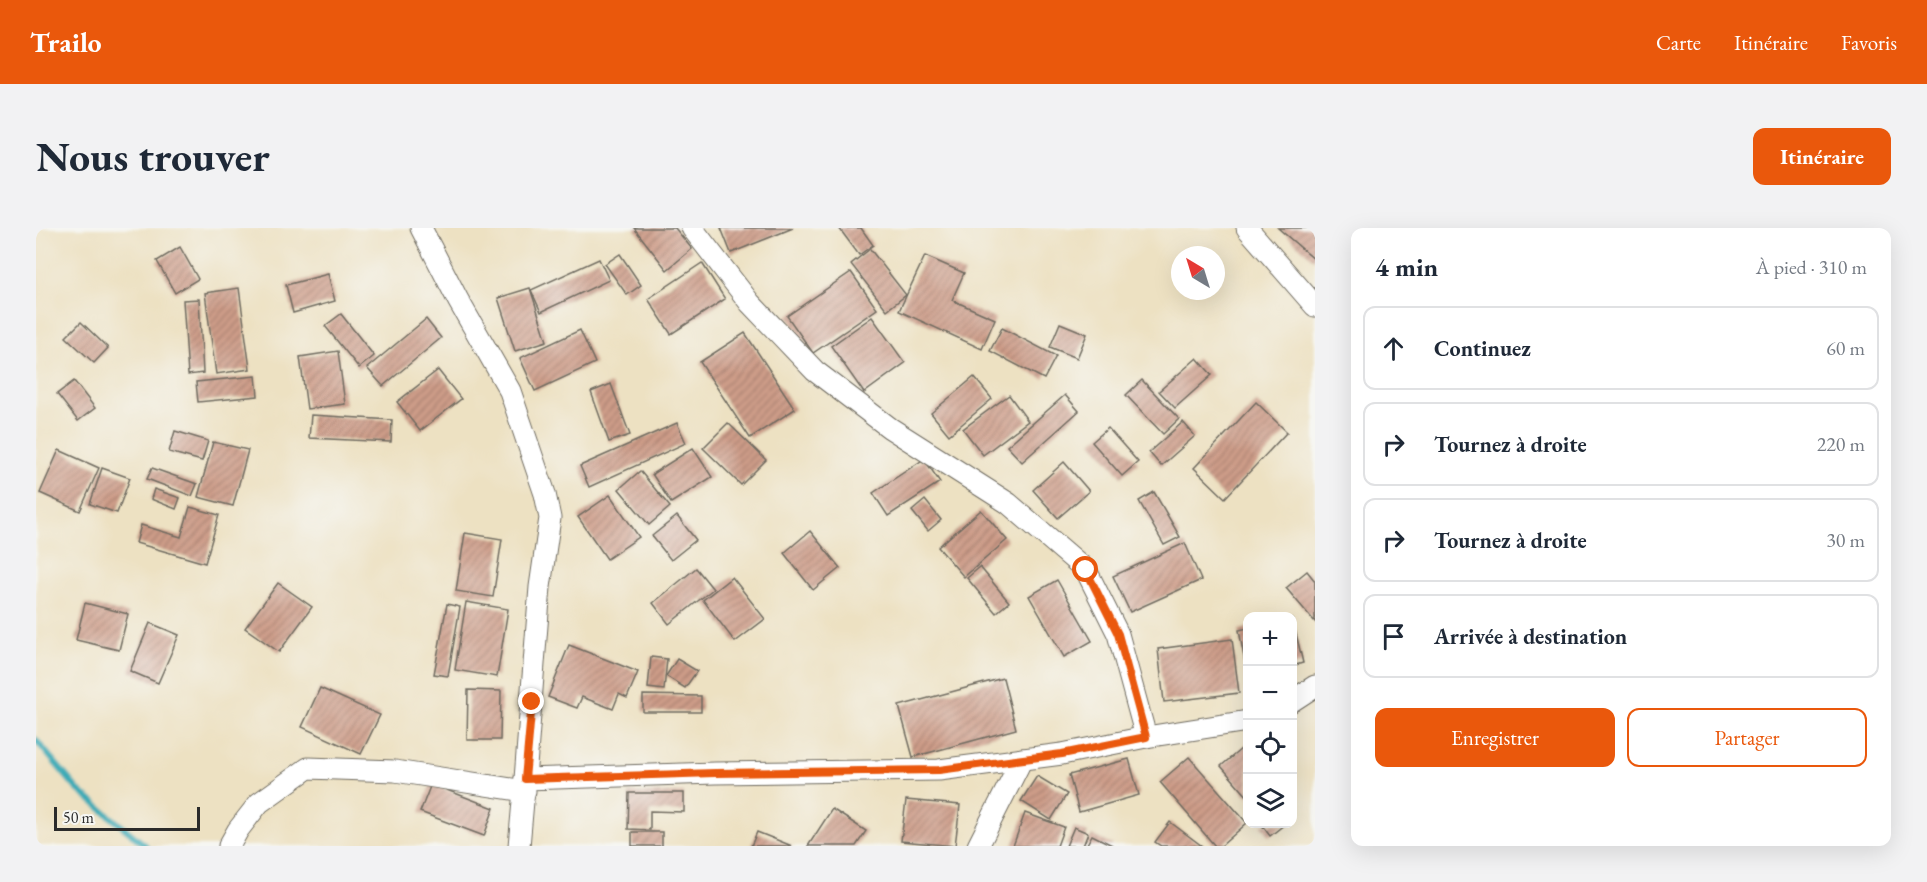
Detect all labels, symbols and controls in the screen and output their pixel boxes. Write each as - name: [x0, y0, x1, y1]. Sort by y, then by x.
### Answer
- text: Trailo: [30, 24, 102, 60]
- text: Carte: [1656, 29, 1701, 56]
- text: Itinéraire: [1734, 29, 1808, 56]
- text: Favoris: [1841, 29, 1897, 56]
- button: Itinéraire: [1753, 128, 1891, 185]
- text: Nous trouver: [36, 129, 270, 184]
- north arrow: [1171, 246, 1225, 300]
- text: 4 min: [1375, 250, 1438, 284]
- text: À pied · 310 m: [1756, 254, 1867, 280]
- icon: ahead: [1377, 332, 1410, 365]
- text: Continuez: [1434, 334, 1531, 363]
- text: 60 m: [1826, 335, 1865, 361]
- icon: right: [1377, 428, 1410, 461]
- text: Tournez à droite: [1434, 430, 1587, 459]
- text: 220 m: [1817, 431, 1865, 457]
- icon: right: [1377, 524, 1410, 557]
- text: Tournez à droite: [1434, 526, 1587, 555]
- text: 30 m: [1826, 527, 1865, 553]
- route start: [1072, 556, 1098, 582]
- map controls: [1243, 612, 1297, 828]
- button: +: [1243, 612, 1297, 666]
- icon: arrive: [1377, 620, 1410, 653]
- text: Arrivée à destination: [1434, 622, 1627, 651]
- button: −: [1243, 666, 1297, 720]
- route end: [518, 688, 544, 714]
- button: Enregistrer: [1375, 708, 1615, 767]
- button: Partager: [1627, 708, 1867, 767]
- button: locate: [1243, 720, 1297, 774]
- button: layers: [1243, 774, 1297, 828]
- scale bar: [54, 804, 200, 832]
- text: 50 m: [63, 807, 94, 828]

